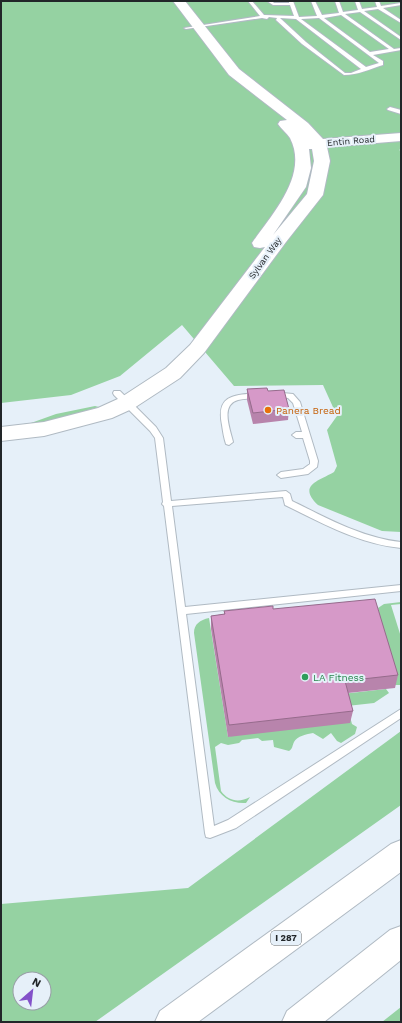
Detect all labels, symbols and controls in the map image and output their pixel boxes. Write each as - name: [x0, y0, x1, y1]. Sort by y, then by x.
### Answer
- street label: Entin Road: [327, 134, 375, 148]
- street label: Sylvan Way: [247, 235, 284, 281]
- marker: Panera Bread: [263, 405, 273, 415]
- place label: Panera Bread: [276, 405, 341, 416]
- marker: LA Fitness: [300, 672, 310, 682]
- place label: LA Fitness: [313, 672, 364, 683]
- road number: I 287: [271, 931, 301, 945]
- north arrow: [12, 971, 52, 1011]
- text: N: [30, 975, 43, 990]

